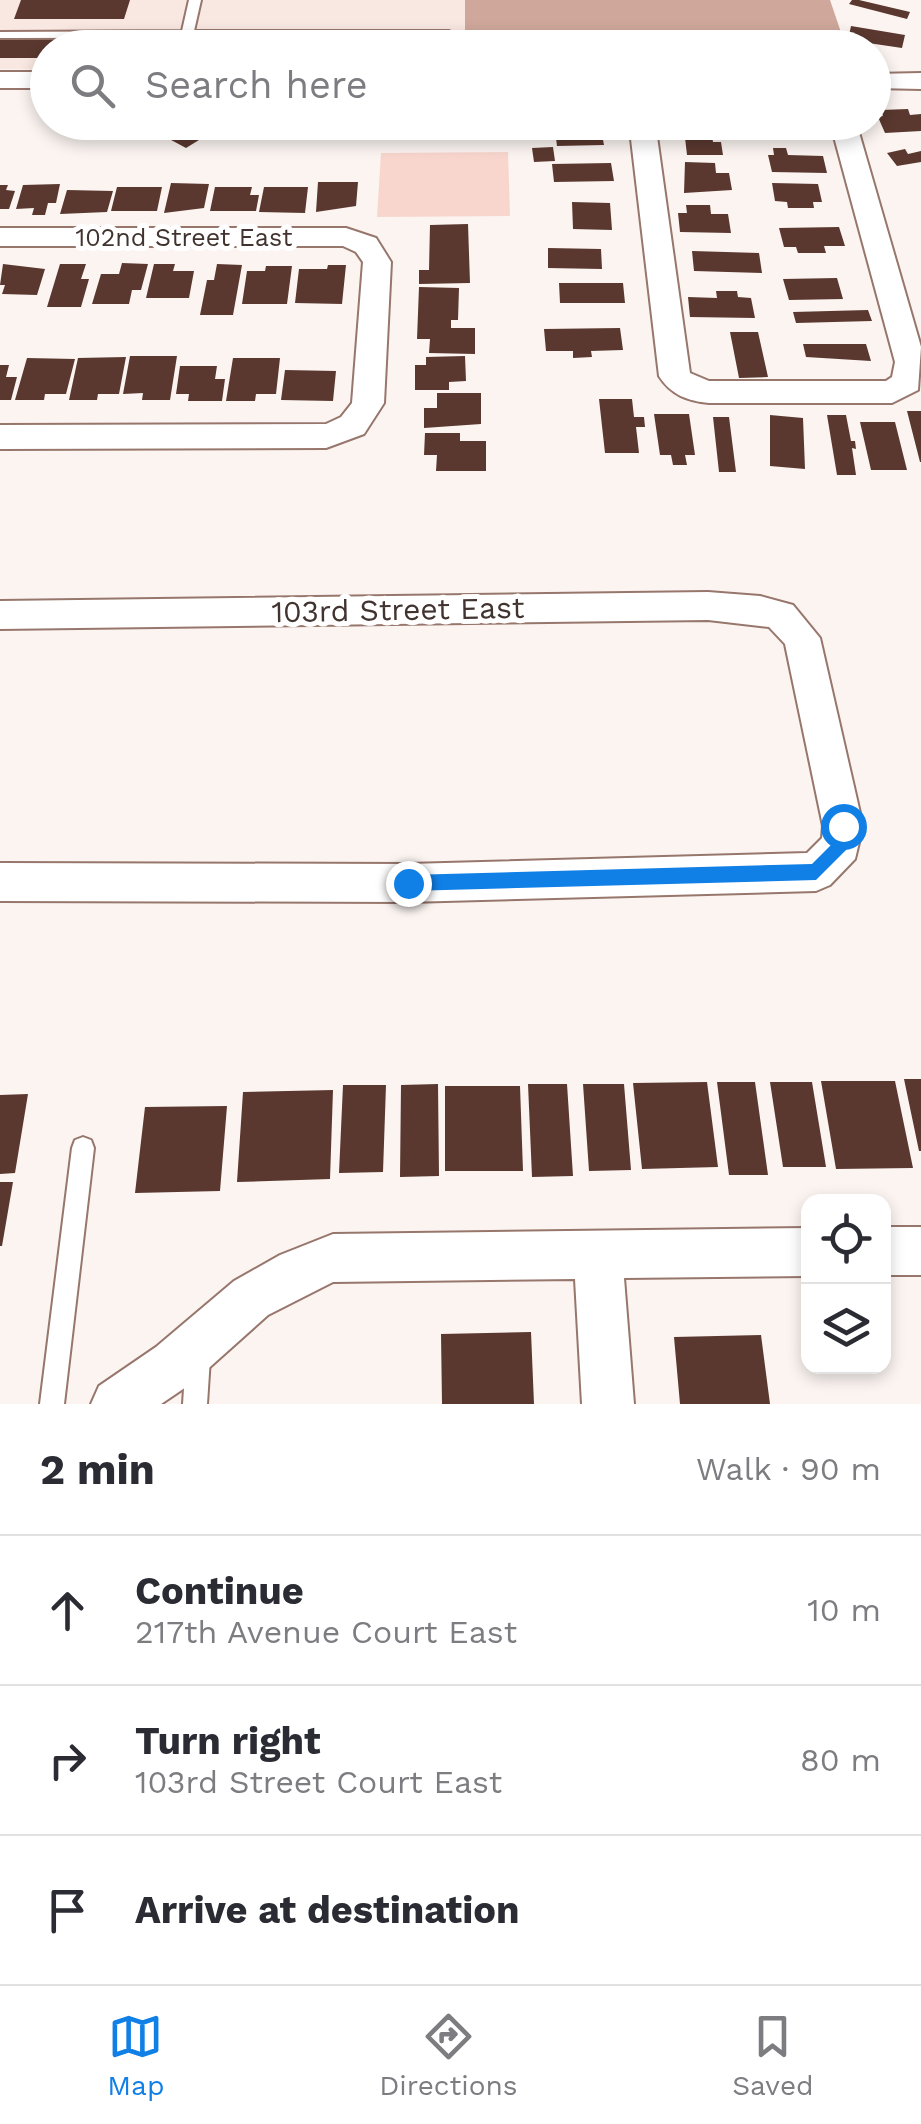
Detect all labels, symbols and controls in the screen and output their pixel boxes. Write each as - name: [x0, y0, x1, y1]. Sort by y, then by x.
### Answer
- search box: [30, 30, 891, 140]
- icon: search: [65, 58, 120, 113]
- text: Search here: [145, 63, 368, 107]
- street label: 102nd Street East: [75, 223, 293, 252]
- street label: 103rd Street East: [271, 590, 525, 629]
- route start: [821, 804, 867, 850]
- route end: [386, 861, 432, 907]
- map controls: [801, 1194, 891, 1374]
- button: locate: [801, 1194, 891, 1284]
- button: layers: [801, 1284, 891, 1374]
- text: 2 min: [40, 1445, 155, 1494]
- text: Walk · 90 m: [696, 1450, 881, 1488]
- text: Continue: [135, 1569, 304, 1613]
- icon: ahead: [40, 1583, 95, 1638]
- text: 10 m: [807, 1591, 881, 1629]
- text: 217th Avenue Court East: [135, 1613, 517, 1651]
- text: Turn right: [135, 1719, 321, 1763]
- icon: right: [40, 1733, 95, 1788]
- text: 80 m: [800, 1741, 881, 1779]
- text: 103rd Street Court East: [135, 1763, 502, 1801]
- icon: arrive: [40, 1883, 95, 1938]
- text: Arrive at destination: [135, 1888, 520, 1932]
- tab: Map: [107, 2009, 165, 2102]
- tab: Directions: [379, 2009, 518, 2102]
- tab: Saved: [732, 2009, 814, 2102]

